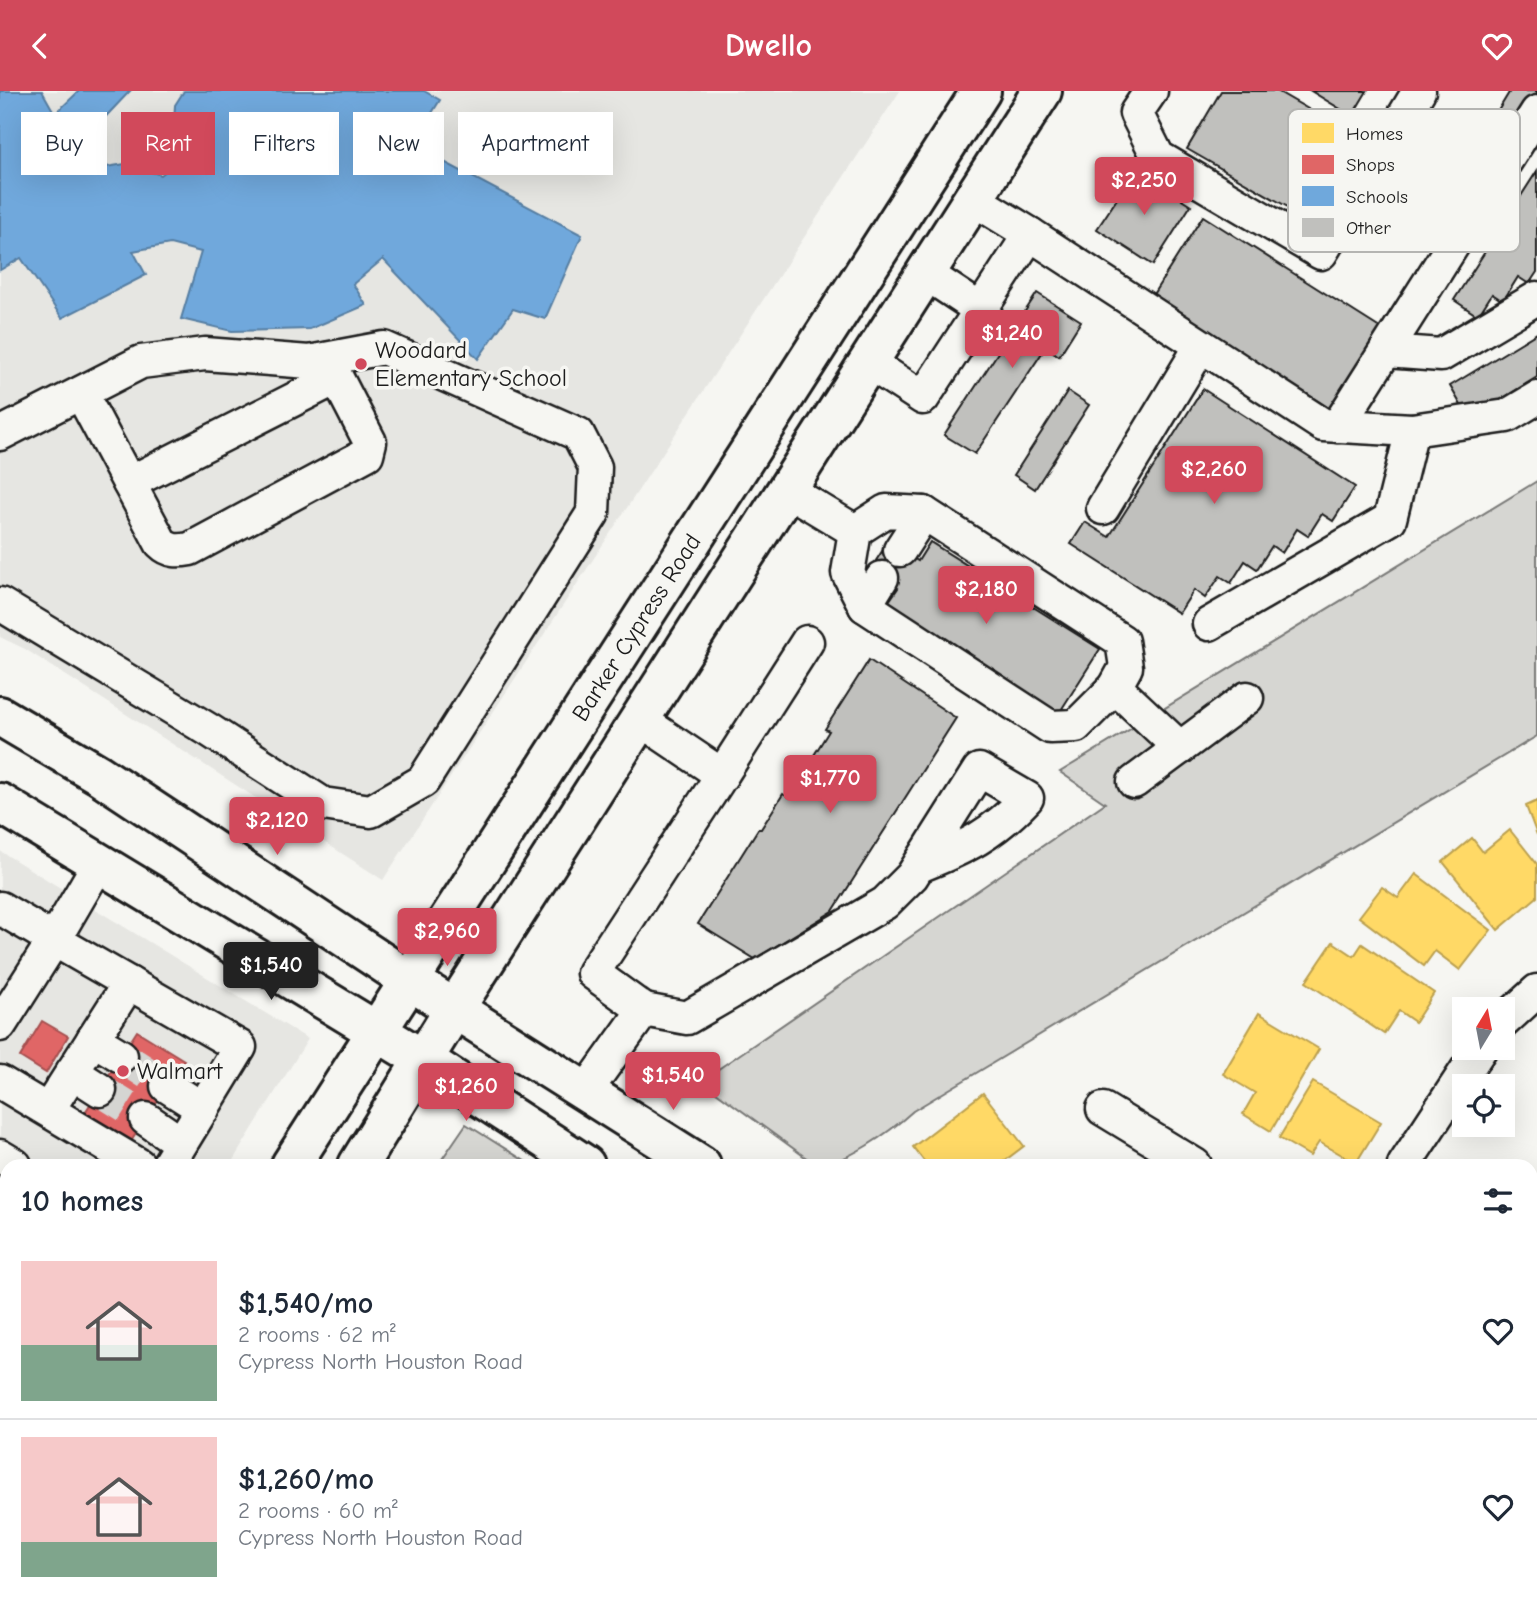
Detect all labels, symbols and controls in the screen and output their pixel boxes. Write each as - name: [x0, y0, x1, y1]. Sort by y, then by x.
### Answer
- icon: back: [21, 27, 59, 65]
- text: Dwello: [725, 27, 812, 64]
- icon: heart: [1478, 27, 1516, 65]
- legend: [1288, 109, 1520, 252]
- chip: Buy: [21, 112, 107, 175]
- chip: Rent: [121, 112, 215, 175]
- chip: Filters: [229, 112, 339, 175]
- chip: New: [353, 112, 444, 175]
- chip: Apartment: [458, 112, 613, 175]
- text: Homes: [1346, 123, 1403, 145]
- text: Shops: [1346, 154, 1395, 176]
- pin: $2,250: [1087, 157, 1201, 217]
- text: $2,250: [1111, 166, 1177, 193]
- text: Schools: [1346, 186, 1408, 208]
- text: Other: [1346, 217, 1391, 239]
- pin: $1,240: [955, 310, 1069, 370]
- text: $1,240: [981, 319, 1043, 346]
- place label: Woodard Elementary School: [375, 336, 567, 392]
- marker: Woodard Elementary School: [353, 356, 369, 372]
- pin: $2,260: [1157, 447, 1271, 506]
- text: $2,260: [1181, 455, 1247, 482]
- street label: Barker Cypress Road: [566, 529, 707, 726]
- pin: $2,180: [929, 567, 1043, 626]
- text: $2,180: [954, 575, 1018, 602]
- pin: $1,770: [773, 755, 887, 815]
- text: $1,770: [799, 764, 861, 791]
- pin: $2,120: [220, 797, 334, 857]
- text: $2,120: [245, 806, 309, 833]
- pin: $2,960: [390, 909, 504, 968]
- text: $2,960: [414, 917, 480, 944]
- pin: $1,540: [214, 943, 328, 1002]
- text: $1,540: [239, 951, 303, 978]
- north arrow: [1452, 997, 1516, 1061]
- map controls: [1452, 997, 1515, 1137]
- pin: $1,540: [616, 1053, 730, 1112]
- place label: Walmart: [137, 1057, 224, 1085]
- text: $1,540: [641, 1061, 705, 1088]
- marker: Walmart: [115, 1063, 131, 1079]
- pin: $1,260: [409, 1063, 523, 1123]
- text: $1,260: [434, 1072, 498, 1099]
- button: locate: [1452, 1074, 1515, 1137]
- icon: filters: [1479, 1182, 1517, 1220]
- text: 10 homes: [21, 1184, 143, 1219]
- text: $1,540/mo: [238, 1286, 373, 1321]
- icon: home: [77, 1289, 161, 1373]
- icon: heart: [1479, 1312, 1517, 1350]
- text: 2 rooms · 62 m²: [238, 1321, 396, 1348]
- text: Cypress North Houston Road: [238, 1348, 523, 1375]
- text: $1,260/mo: [238, 1462, 374, 1497]
- icon: home: [77, 1465, 161, 1549]
- icon: heart: [1479, 1488, 1517, 1526]
- text: 2 rooms · 60 m²: [238, 1497, 398, 1524]
- text: Cypress North Houston Road: [238, 1524, 523, 1551]

